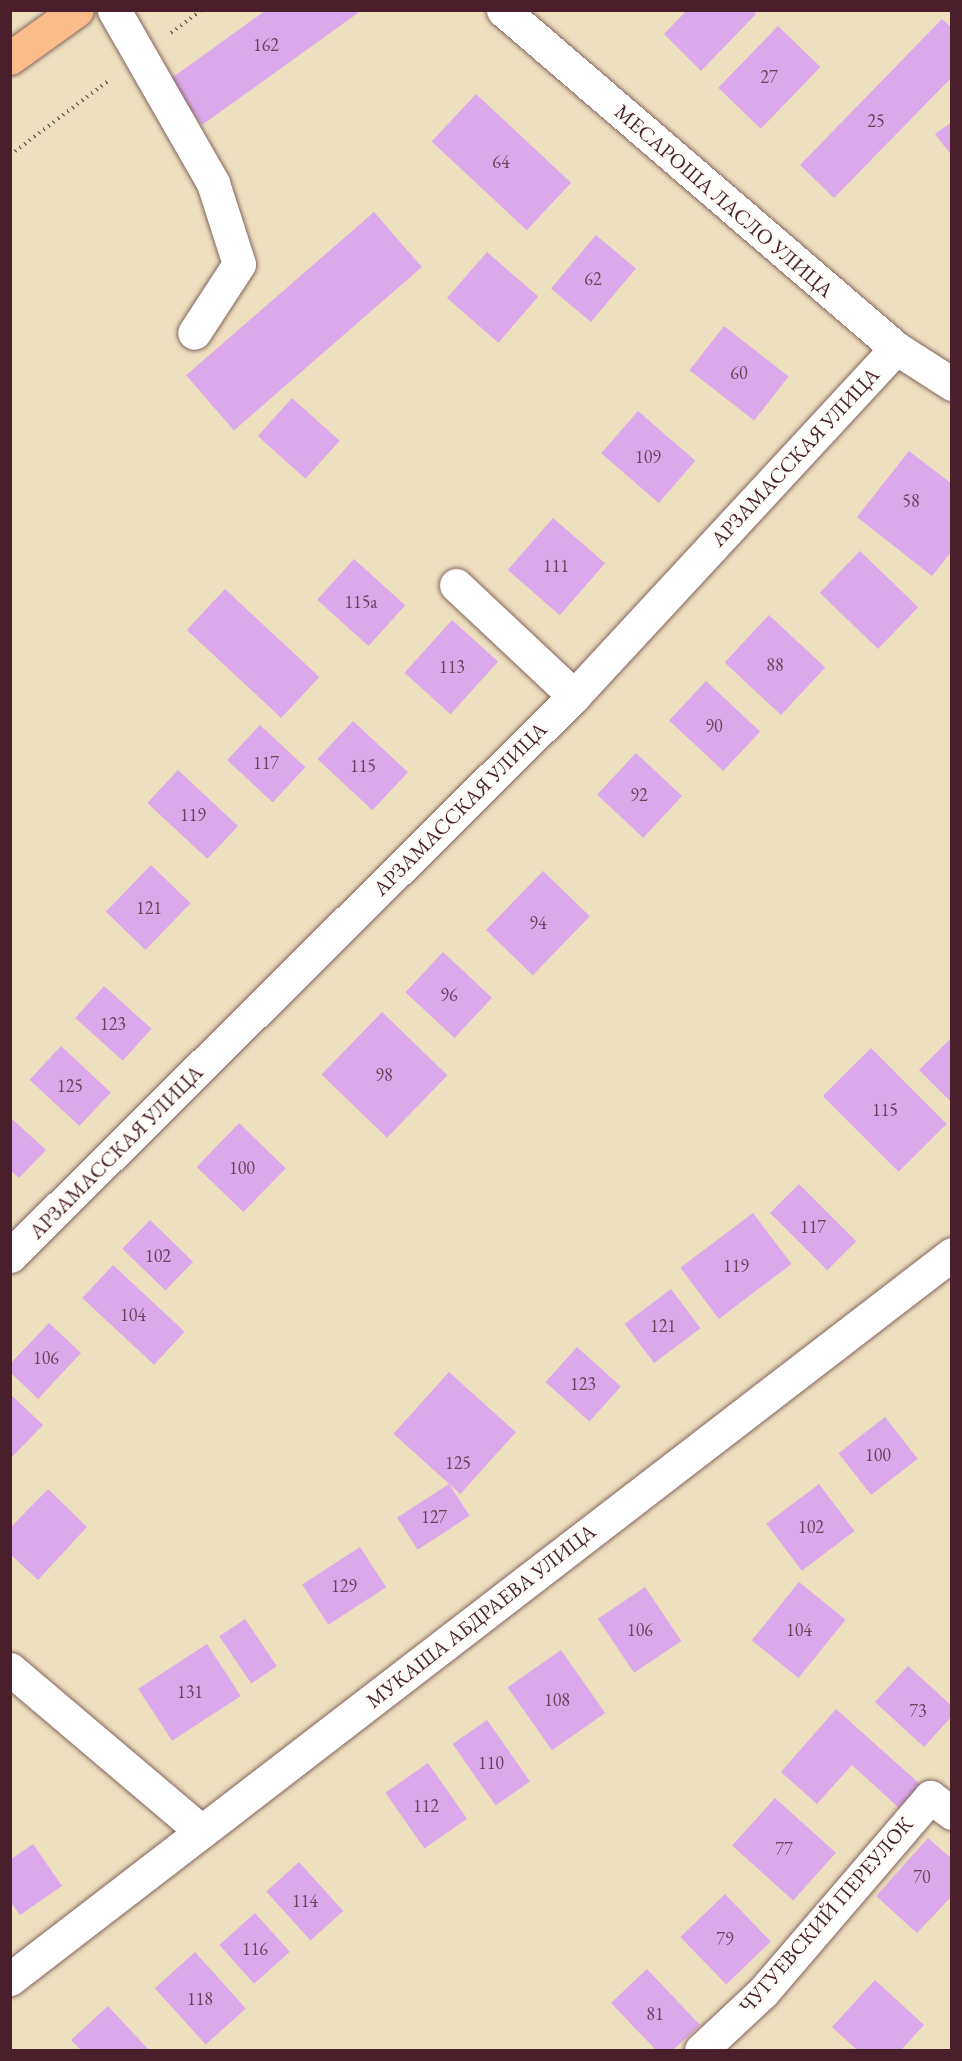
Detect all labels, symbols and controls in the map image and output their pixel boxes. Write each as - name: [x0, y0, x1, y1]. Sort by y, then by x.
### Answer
- house number: 162: [253, 34, 279, 56]
- house number: 27: [760, 66, 778, 88]
- street label: МЕСАРОША ЛАСЛО УЛИЦА: [609, 99, 839, 303]
- house number: 25: [867, 110, 885, 132]
- house number: 64: [492, 151, 510, 173]
- house number: 62: [584, 268, 602, 290]
- street label: АРЗАМАССКАЯ УЛИЦА: [706, 362, 884, 552]
- house number: 60: [730, 362, 748, 384]
- house number: 109: [635, 446, 661, 468]
- house number: 58: [902, 490, 920, 512]
- house number: 111: [543, 555, 569, 577]
- house number: 115a: [344, 591, 378, 613]
- house number: 88: [766, 654, 784, 676]
- house number: 113: [439, 656, 465, 678]
- house number: 90: [705, 715, 723, 737]
- street label: АРЗАМАССКАЯ УЛИЦА: [368, 717, 552, 901]
- house number: 117: [253, 752, 279, 774]
- house number: 115: [350, 755, 376, 777]
- house number: 92: [630, 784, 648, 806]
- house number: 119: [180, 804, 206, 826]
- house number: 121: [136, 897, 162, 919]
- house number: 94: [529, 912, 547, 934]
- house number: 96: [440, 984, 458, 1006]
- house number: 123: [100, 1013, 126, 1035]
- street label: АРЗАМАССКАЯ УЛИЦА: [24, 1060, 208, 1244]
- house number: 98: [375, 1064, 393, 1086]
- house number: 125: [57, 1075, 83, 1097]
- house number: 115: [872, 1099, 898, 1121]
- house number: 100: [229, 1157, 255, 1179]
- house number: 117: [800, 1216, 826, 1238]
- house number: 102: [145, 1245, 171, 1267]
- house number: 119: [723, 1255, 749, 1277]
- house number: 104: [120, 1304, 146, 1326]
- house number: 121: [650, 1315, 676, 1337]
- house number: 106: [33, 1347, 59, 1369]
- house number: 123: [570, 1373, 596, 1395]
- house number: 100: [865, 1444, 891, 1466]
- house number: 125: [445, 1452, 471, 1474]
- house number: 127: [421, 1506, 447, 1528]
- house number: 102: [798, 1516, 824, 1538]
- street label: МУКАША АБДРАЕВА УЛИЦА: [361, 1519, 601, 1713]
- house number: 129: [331, 1575, 357, 1597]
- house number: 106: [627, 1619, 653, 1641]
- house number: 104: [786, 1619, 812, 1641]
- house number: 131: [177, 1681, 203, 1703]
- house number: 108: [544, 1689, 570, 1711]
- house number: 73: [909, 1700, 927, 1722]
- house number: 110: [478, 1752, 504, 1774]
- house number: 112: [413, 1795, 439, 1817]
- street label: ЧУГУЕВСКИЙ ПЕРЕУЛОК: [734, 1812, 918, 2018]
- house number: 77: [775, 1838, 793, 1860]
- house number: 70: [913, 1866, 931, 1888]
- house number: 114: [292, 1890, 318, 1912]
- house number: 79: [716, 1928, 734, 1950]
- house number: 116: [242, 1938, 268, 1960]
- house number: 118: [187, 1988, 213, 2010]
- house number: 81: [646, 2003, 664, 2025]

